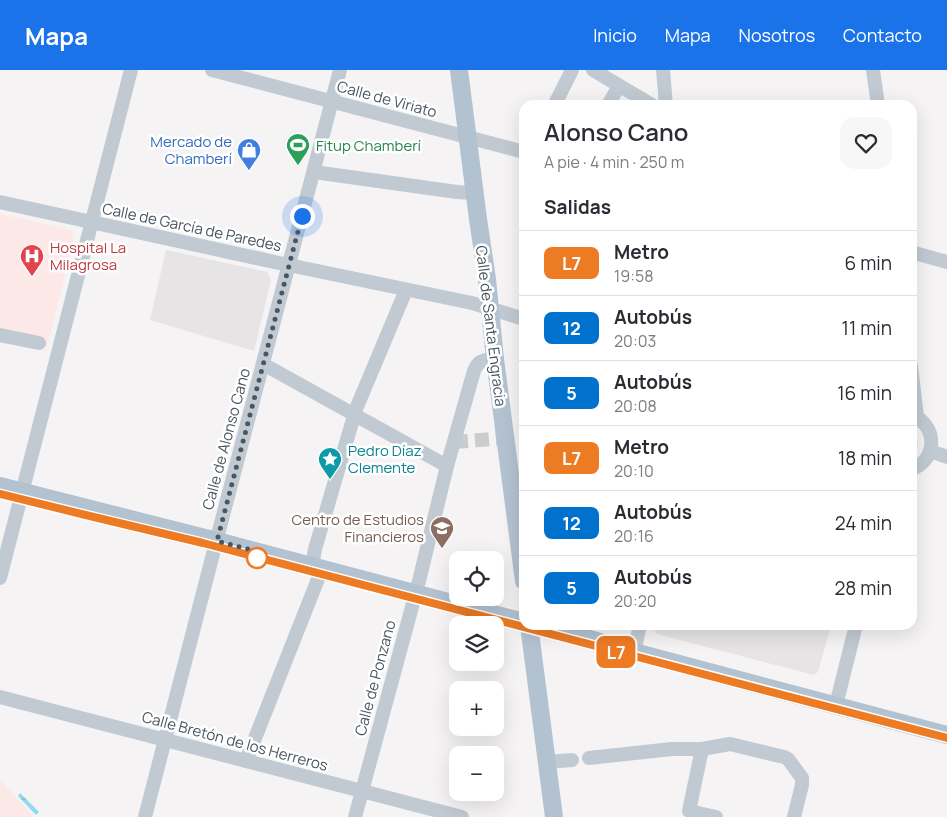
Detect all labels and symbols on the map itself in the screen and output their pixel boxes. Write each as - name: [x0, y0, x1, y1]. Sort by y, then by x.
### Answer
- street label: Calle de Viriato: [335, 76, 439, 122]
- place label: Mercado de Chamberí: [150, 131, 232, 169]
- sports icon: Fitup Chamberí: [285, 132, 311, 166]
- place label: Fitup Chamberí: [316, 135, 422, 156]
- shop icon: Mercado de Chamberí: [236, 137, 262, 171]
- street label: Calle de García de Paredes: [100, 198, 284, 256]
- your location: [290, 204, 315, 229]
- place label: Hospital La Milagrosa: [50, 237, 126, 275]
- hospital icon: Hospital La Milagrosa: [19, 243, 45, 277]
- street label: Calle de Santa Engracia: [471, 244, 511, 408]
- street label: Calle de Alonso Cano: [197, 366, 255, 512]
- place label: Pedro Díaz Clemente: [348, 440, 422, 478]
- place icon: Pedro Díaz Clemente: [317, 446, 343, 480]
- place label: Centro de Estudios Financieros: [292, 509, 424, 547]
- school or university icon: Centro de Estudios Financieros: [429, 515, 455, 549]
- unlabelled marker: [246, 547, 268, 569]
- street label: Calle de Ponzano: [349, 618, 401, 738]
- line badge: L7: [594, 636, 638, 668]
- street label: Calle Bretón de los Herreros: [140, 706, 330, 776]

